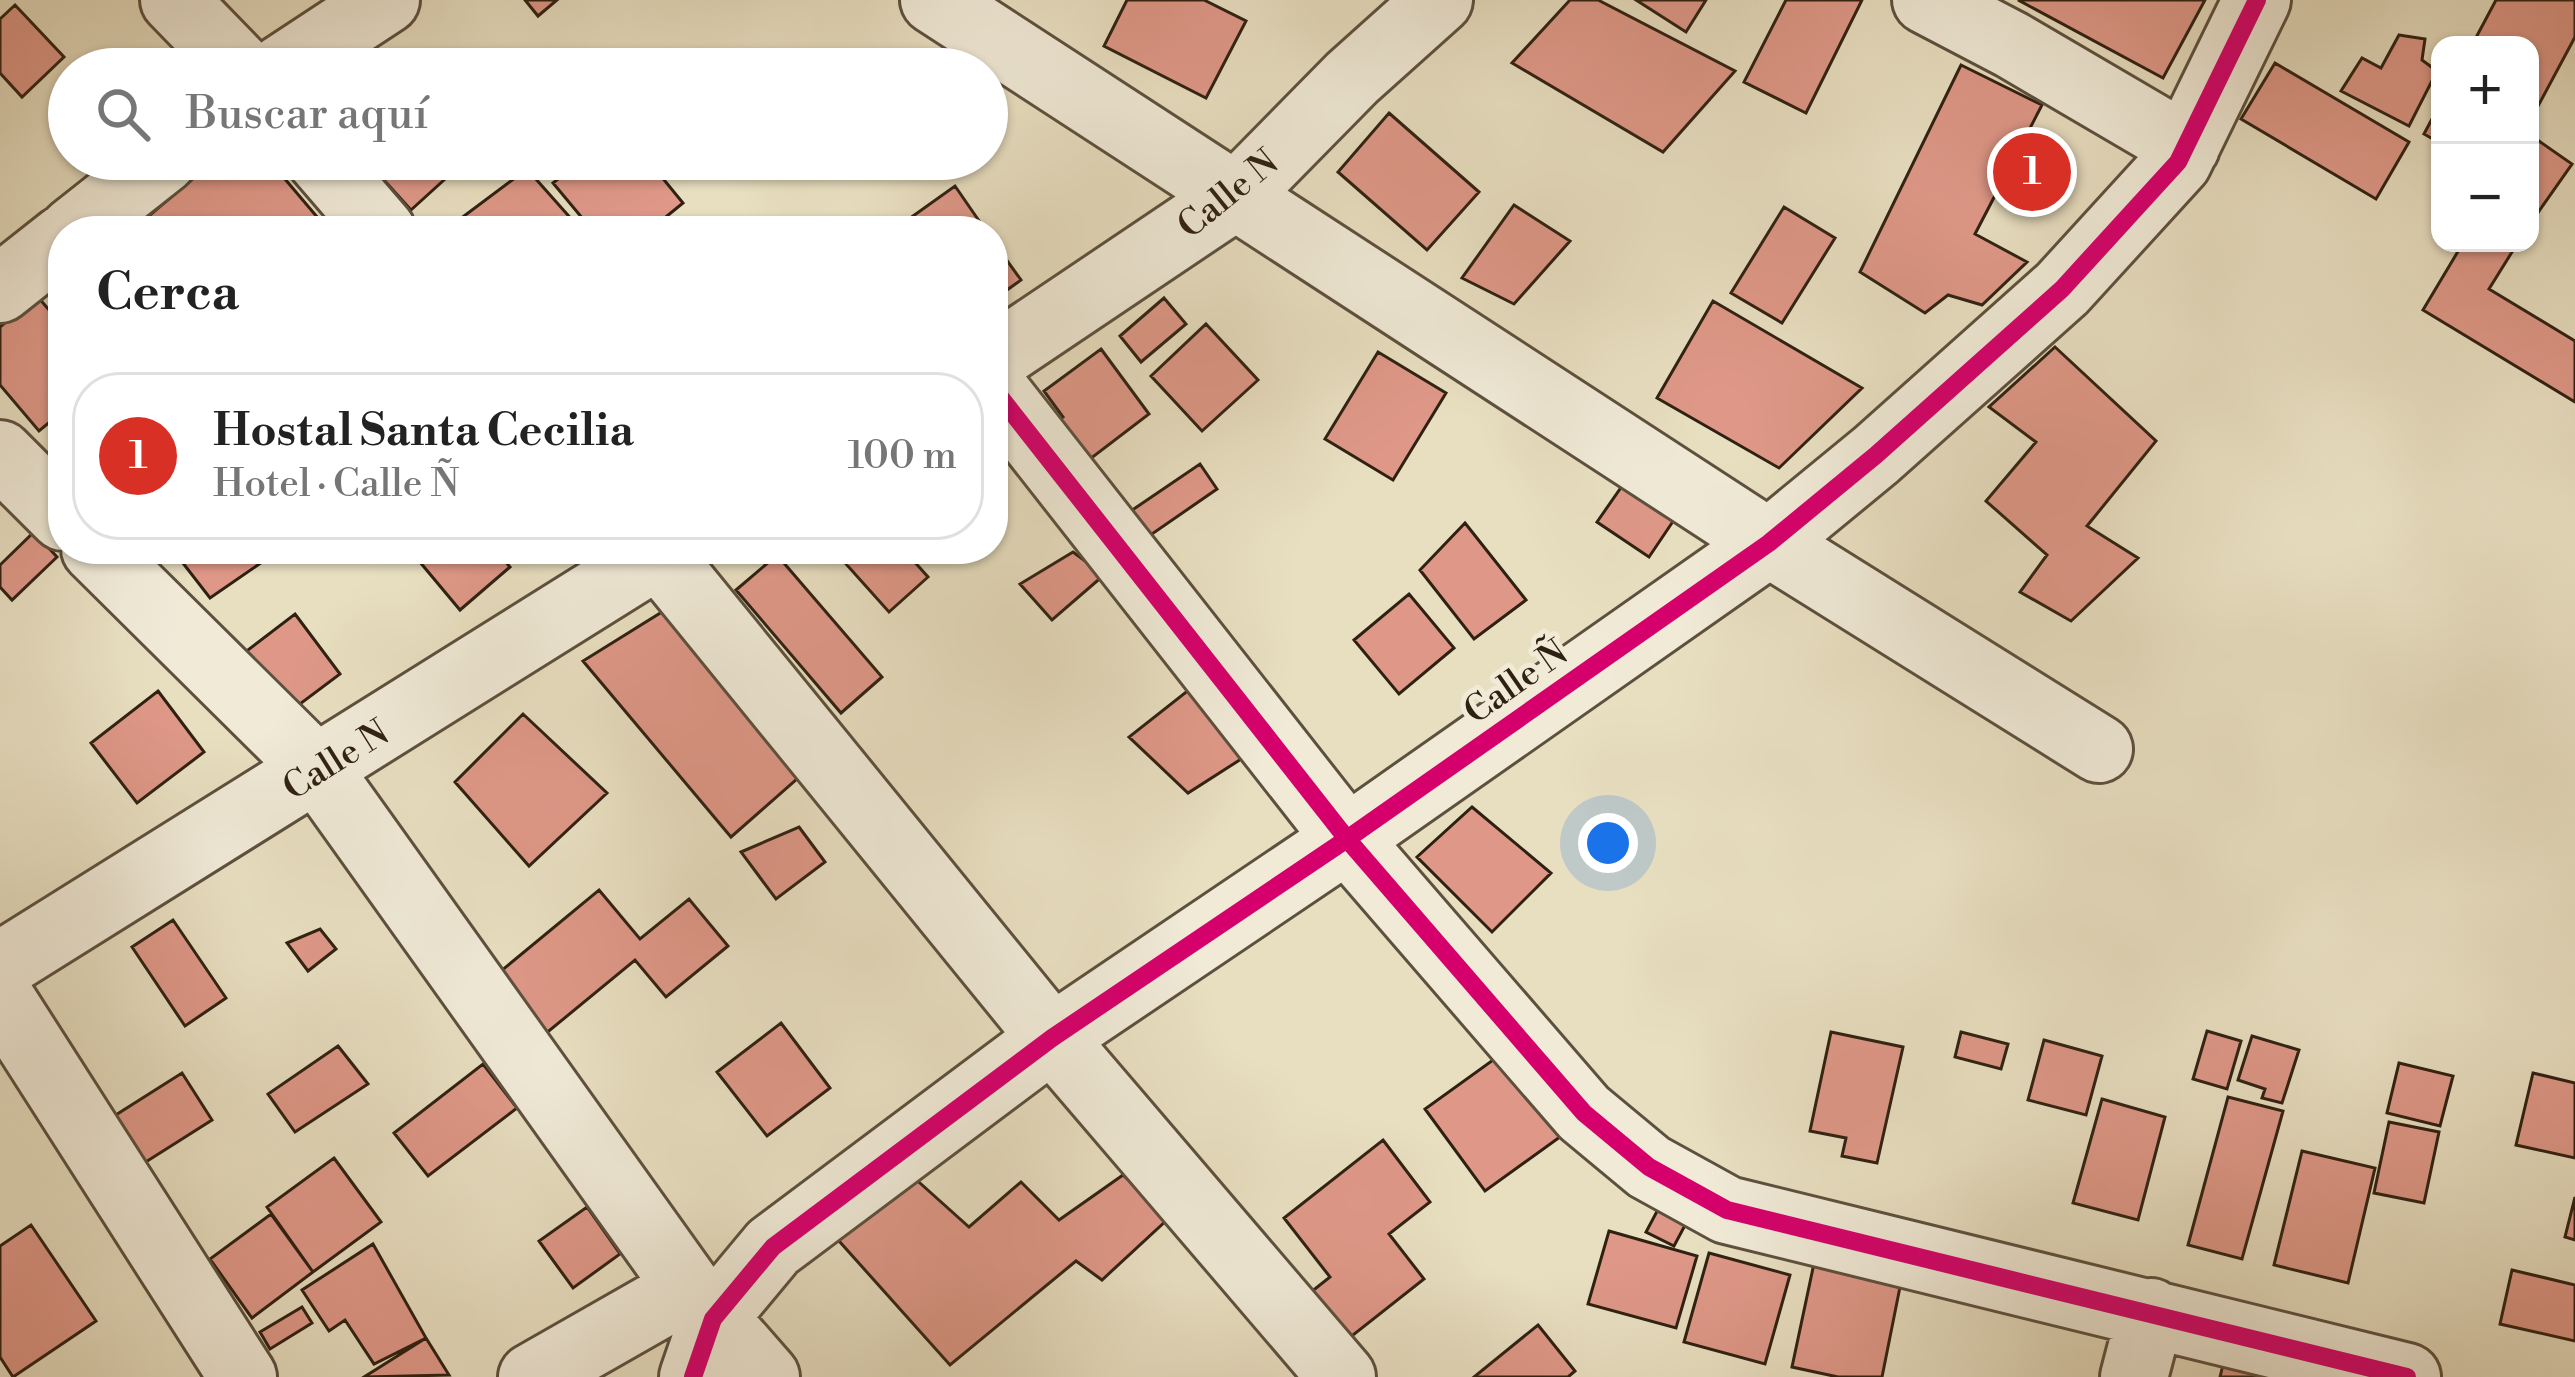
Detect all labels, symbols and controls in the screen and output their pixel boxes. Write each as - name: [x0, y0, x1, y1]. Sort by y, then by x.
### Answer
- map controls: [2431, 36, 2539, 252]
- button: +: [2431, 36, 2539, 144]
- search box: [48, 48, 1008, 180]
- icon: search: [90, 81, 156, 147]
- text: Buscar aquí: [186, 86, 428, 143]
- pin: 1: [1993, 127, 2071, 217]
- street label: Calle N: [1169, 141, 1288, 249]
- button: −: [2431, 144, 2539, 252]
- text: Cerca: [96, 262, 239, 326]
- text: Hostal Santa Cecilia: [213, 403, 634, 460]
- text: 1: [129, 432, 147, 481]
- text: 100 m: [848, 432, 957, 481]
- text: Hotel · Calle Ñ: [213, 460, 459, 509]
- street label: Calle Ñ: [1454, 629, 1577, 735]
- street label: Calle N: [275, 711, 398, 811]
- your location: [1578, 813, 1638, 873]

